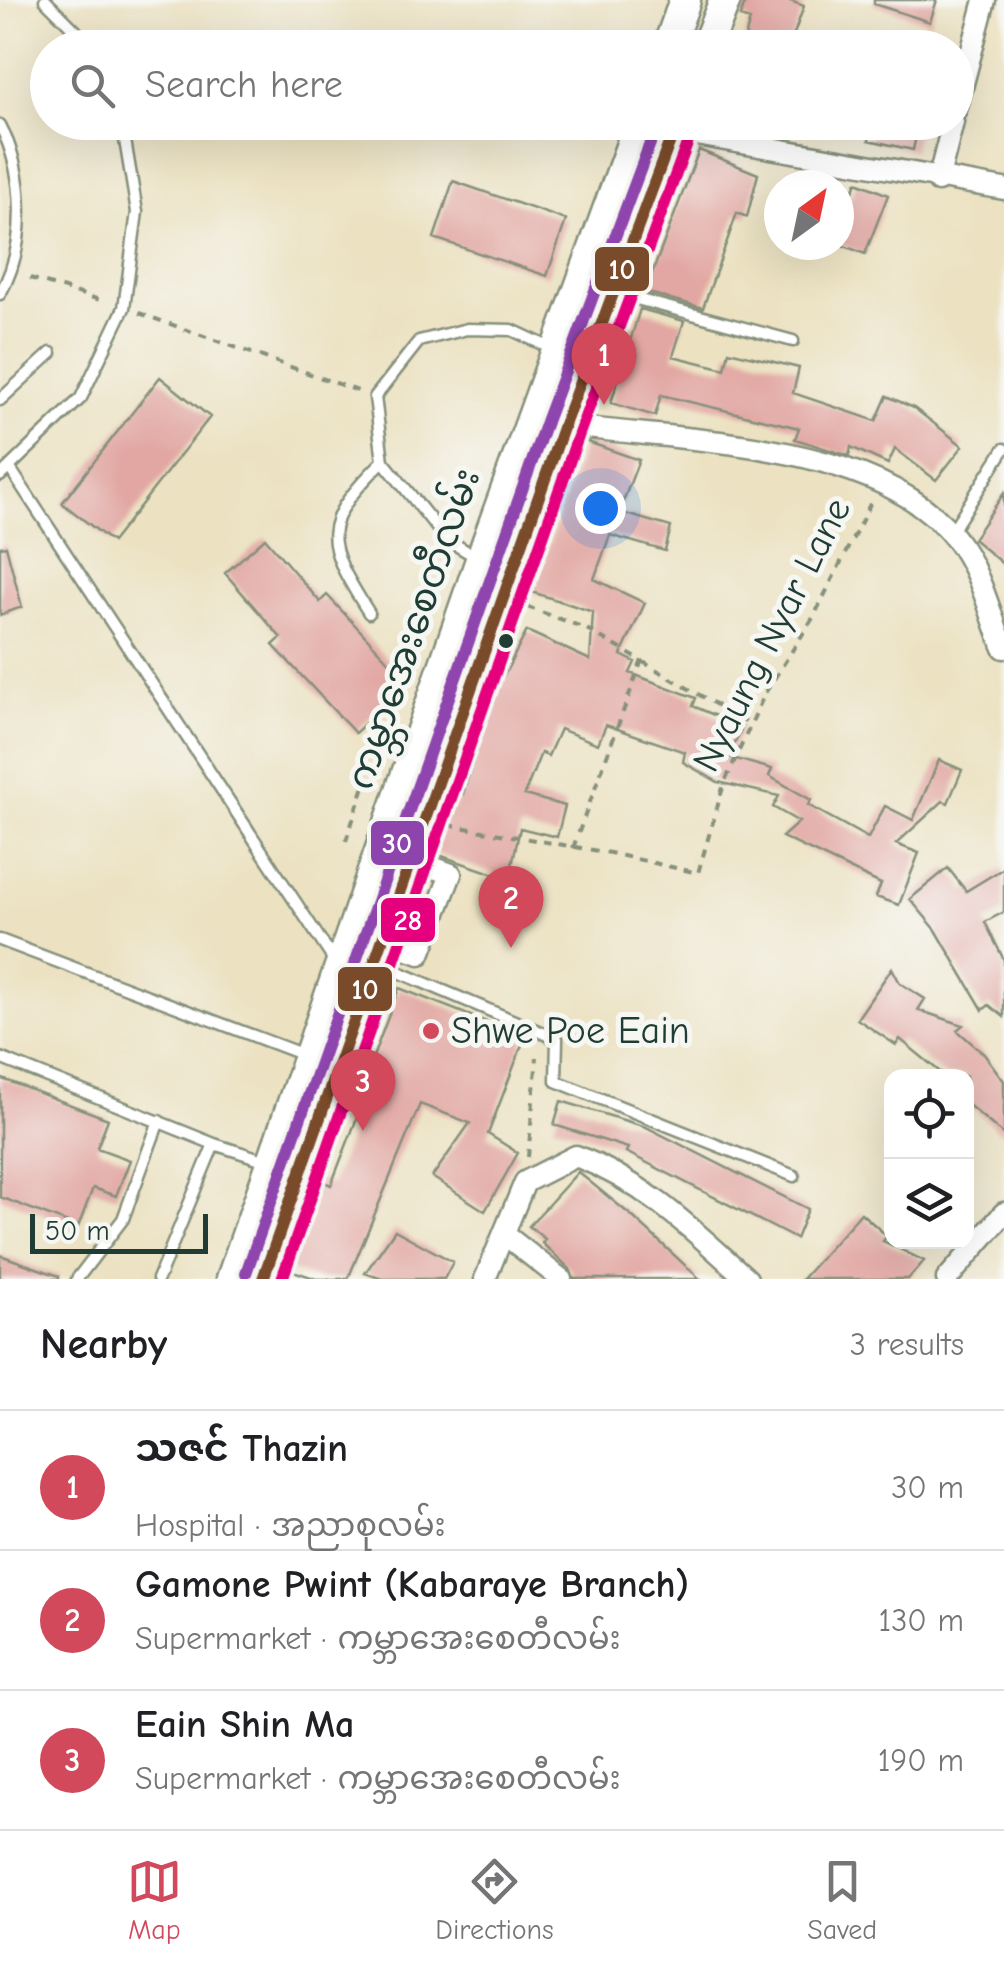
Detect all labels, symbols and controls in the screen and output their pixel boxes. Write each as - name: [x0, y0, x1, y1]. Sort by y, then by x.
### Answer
- search box: [30, 30, 974, 140]
- icon: search: [65, 58, 120, 113]
- text: Search here: [145, 63, 343, 107]
- north arrow: [764, 170, 854, 260]
- line badge: 10: [593, 245, 651, 293]
- text: 10: [608, 254, 636, 286]
- pin: 1: [572, 322, 636, 405]
- street label: ကမ္ဘာအေးစေတီလမ်း: [334, 461, 497, 798]
- your location: [575, 483, 626, 534]
- street label: Nyaung Nyar Lane: [684, 491, 860, 779]
- unlabelled marker: [496, 631, 516, 651]
- line badge: 30: [369, 819, 426, 867]
- text: 30: [382, 828, 412, 860]
- pin: 2: [478, 866, 544, 948]
- line badge: 28: [379, 896, 437, 944]
- text: 28: [394, 905, 422, 937]
- line badge: 10: [336, 965, 394, 1013]
- text: 10: [351, 974, 379, 1006]
- place label: Shwe Poe Eain: [451, 1009, 690, 1053]
- marker: Shwe Poe Eain: [420, 1020, 442, 1042]
- pin: 3: [330, 1048, 396, 1131]
- map controls: [884, 1069, 974, 1249]
- button: locate: [884, 1069, 974, 1159]
- button: layers: [884, 1159, 974, 1249]
- scale bar: [30, 1209, 208, 1254]
- text: 50 m: [45, 1215, 110, 1247]
- text: Nearby: [40, 1320, 167, 1369]
- text: 3 results: [850, 1326, 964, 1363]
- text: သဇင် Thazin: [135, 1427, 348, 1471]
- text: 1: [66, 1469, 79, 1506]
- text: 30 m: [891, 1469, 964, 1506]
- text: Hospital · အညာစုလမ်း: [135, 1507, 446, 1544]
- text: Gamone Pwint (Kabaraye Branch): [135, 1563, 689, 1607]
- text: 2: [65, 1602, 80, 1639]
- text: 130 m: [878, 1602, 964, 1639]
- text: Supermarket · ကမ္ဘာအေးစေတီလမ်း: [135, 1620, 621, 1657]
- text: Eain Shin Ma: [135, 1703, 354, 1747]
- text: 3: [65, 1742, 80, 1779]
- text: 190 m: [878, 1742, 964, 1779]
- text: Supermarket · ကမ္ဘာအေးစေတီလမ်း: [135, 1760, 621, 1797]
- tab: Map: [127, 1854, 182, 1946]
- tab: Directions: [435, 1854, 554, 1946]
- tab: Saved: [807, 1854, 877, 1946]

